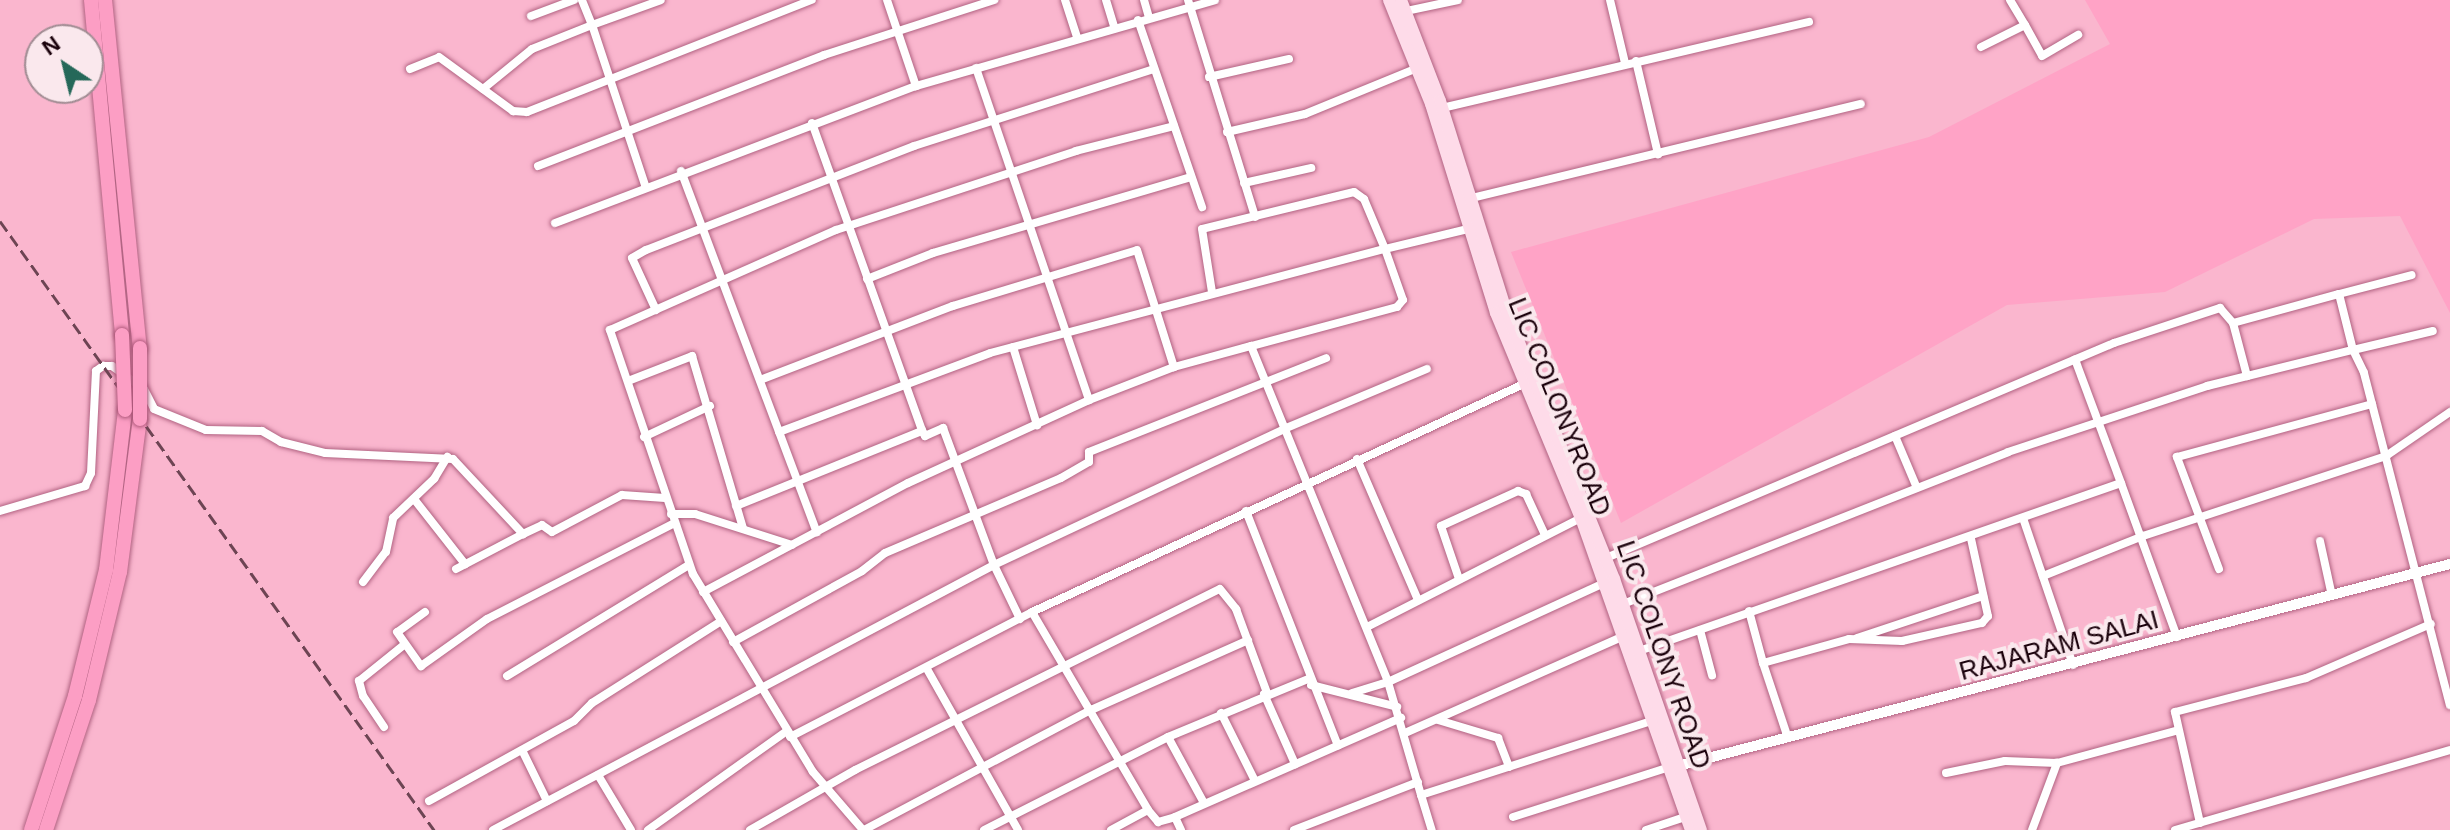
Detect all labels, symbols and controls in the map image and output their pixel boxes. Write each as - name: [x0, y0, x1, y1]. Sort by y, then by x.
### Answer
- north arrow: [24, 24, 104, 104]
- text: N: [37, 31, 65, 60]
- street label: LIC COLONYROAD: [1501, 293, 1617, 521]
- street label: LIC COLONY ROAD: [1609, 537, 1717, 773]
- street label: RAJARAM SALAI: [1956, 604, 2162, 688]

